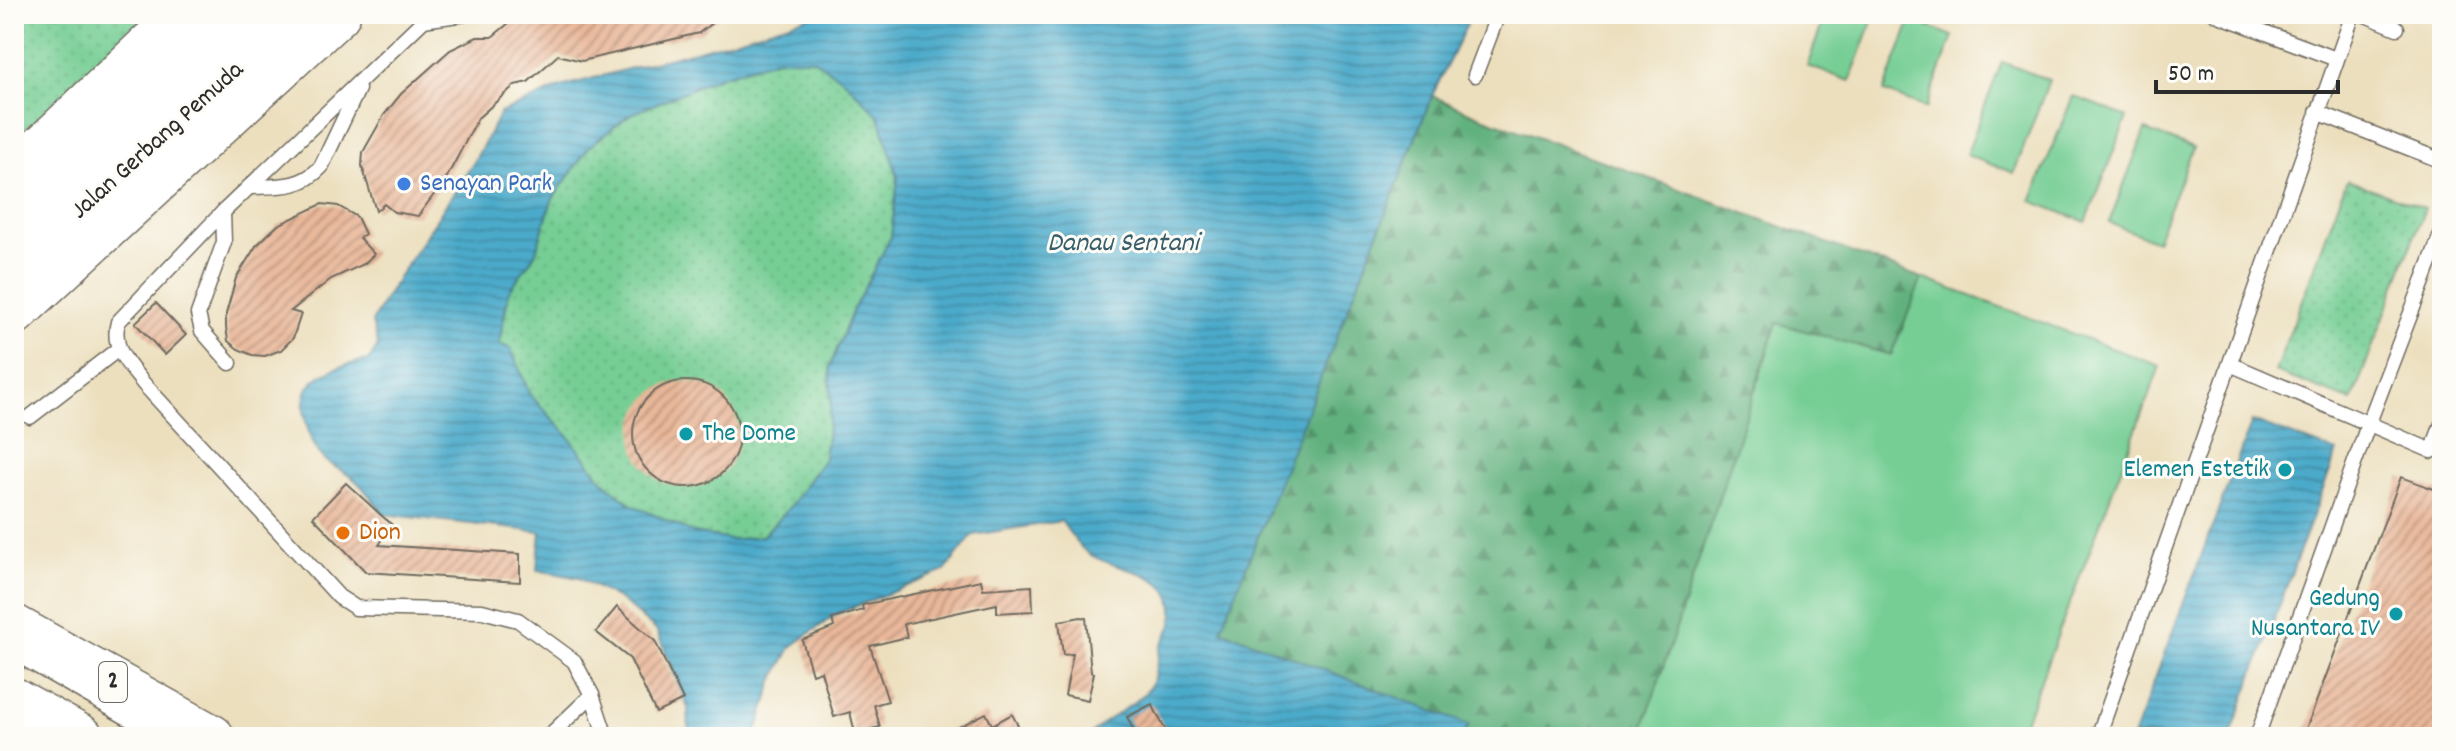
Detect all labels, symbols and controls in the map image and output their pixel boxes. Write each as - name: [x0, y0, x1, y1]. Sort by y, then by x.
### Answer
- scale bar: [2156, 44, 2338, 94]
- street label: Jalan Gerbang Pemuda: [63, 53, 253, 229]
- text: 50 m: [2168, 58, 2214, 92]
- place label: Senayan Park: [420, 166, 552, 203]
- marker: Senayan Park: [395, 175, 413, 193]
- water label: Danau Sentani: [1047, 225, 1202, 265]
- place label: The Dome: [702, 416, 796, 453]
- marker: The Dome: [677, 425, 695, 443]
- place label: Elemen Estetik: [2124, 452, 2269, 489]
- marker: Elemen Estetik: [2276, 461, 2294, 479]
- place label: Dion: [359, 515, 401, 552]
- marker: Dion: [334, 524, 352, 542]
- place label: Gedung Nusantara IV: [2251, 581, 2380, 648]
- marker: Gedung Nusantara IV: [2387, 605, 2405, 623]
- road number: 2: [99, 662, 127, 702]

